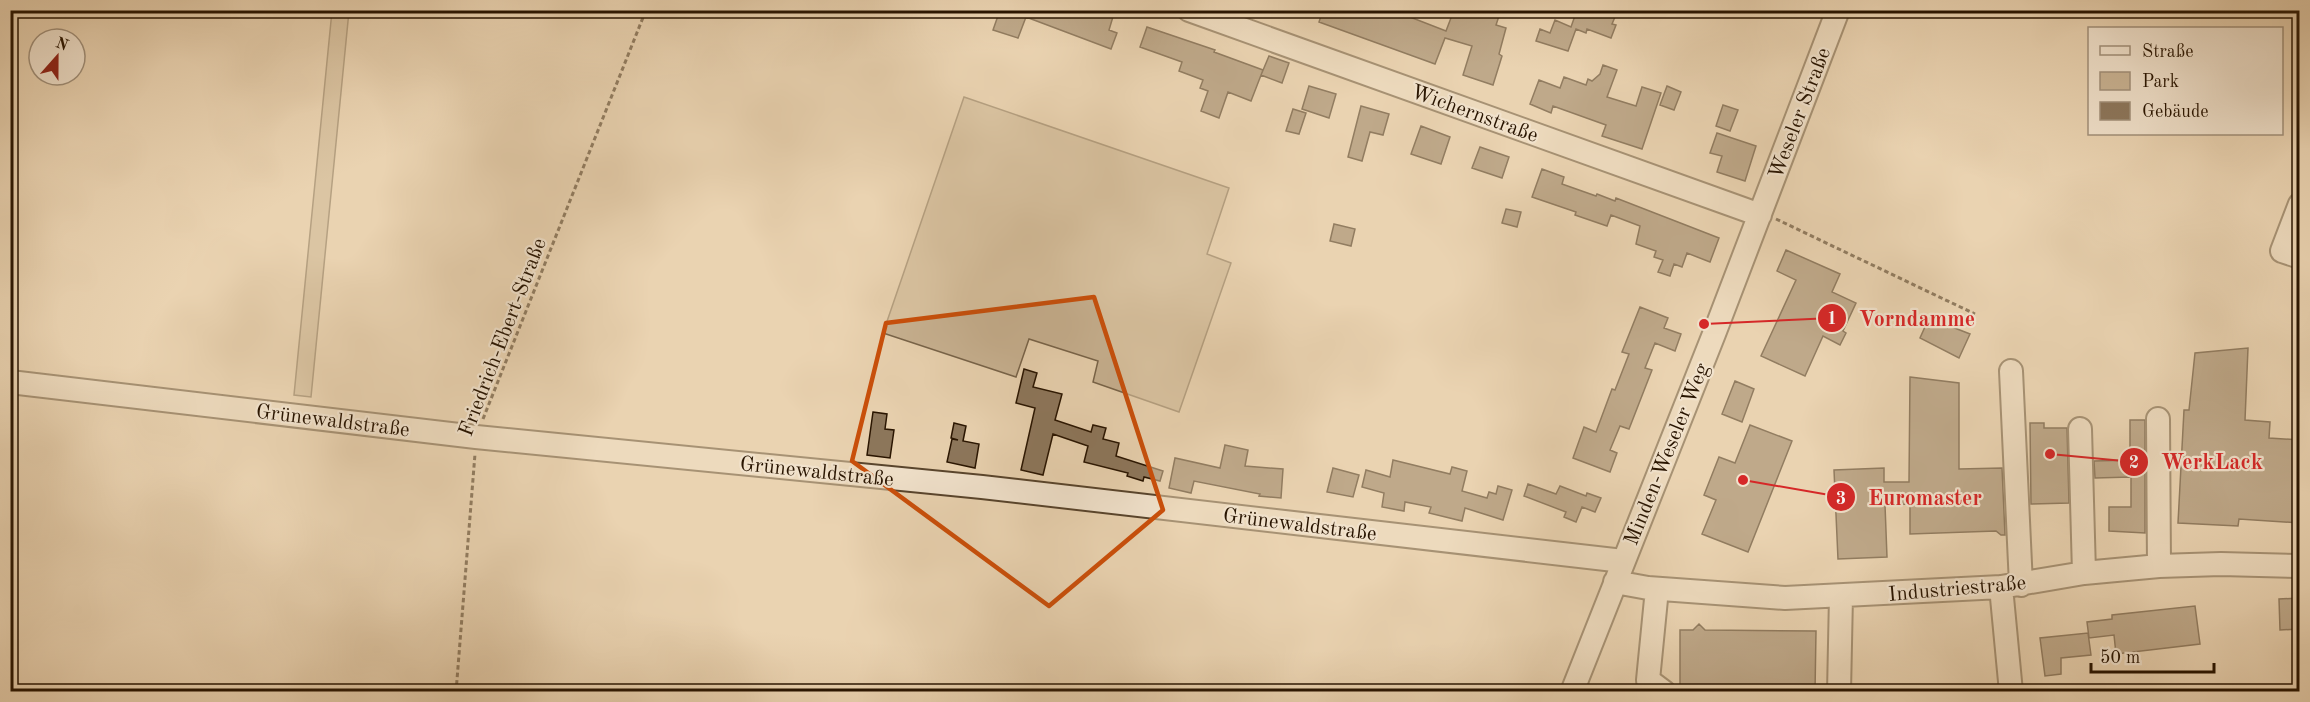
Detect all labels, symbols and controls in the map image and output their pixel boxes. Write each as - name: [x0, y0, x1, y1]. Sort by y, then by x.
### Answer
- north arrow: [27, 27, 87, 87]
- legend: [2088, 27, 2283, 135]
- text: N: [53, 35, 71, 55]
- text: Straße: [2142, 43, 2193, 61]
- street label: Weseler Straße: [1766, 45, 1835, 182]
- text: Park: [2142, 73, 2179, 91]
- street label: Wichernstraße: [1408, 82, 1541, 147]
- text: Gebäude: [2142, 103, 2209, 121]
- street label: Friedrich-Ebert-Straße: [456, 236, 551, 440]
- callout: Vorndamme: [1817, 298, 1987, 338]
- text: Vorndamme: [1859, 309, 1975, 331]
- text: 1: [1827, 310, 1837, 328]
- street label: Minden-Weseler Weg: [1621, 360, 1714, 549]
- street label: Grünewaldstraße: [255, 402, 411, 441]
- callout: WerkLack: [2119, 442, 2276, 482]
- text: WerkLack: [2161, 452, 2263, 474]
- street label: Grünewaldstraße: [739, 454, 895, 491]
- text: 2: [2129, 454, 2139, 472]
- callout: Euromaster: [1826, 477, 1994, 517]
- text: Euromaster: [1868, 488, 1982, 510]
- text: 3: [1836, 490, 1846, 508]
- street label: Grünewaldstraße: [1222, 506, 1378, 545]
- street label: Industriestraße: [1887, 573, 2027, 606]
- scale bar: [2091, 636, 2214, 674]
- text: 50 m: [2100, 649, 2140, 667]

